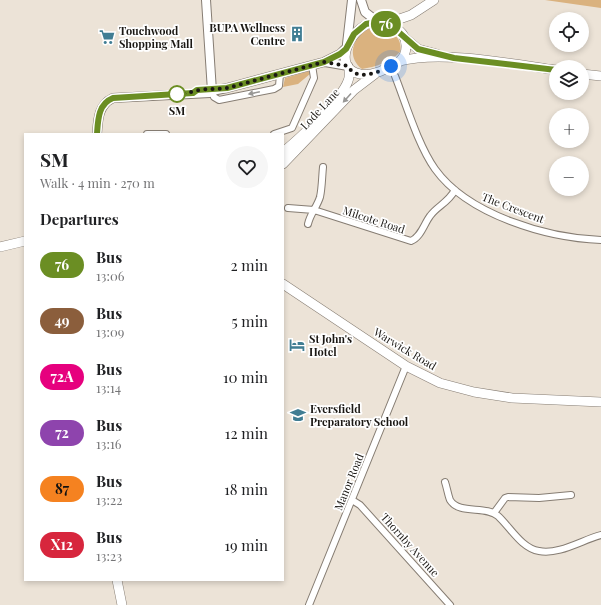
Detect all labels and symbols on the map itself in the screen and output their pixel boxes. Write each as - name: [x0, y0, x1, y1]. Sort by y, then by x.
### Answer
- line badge: 76: [368, 11, 404, 37]
- place label: BUPA Wellness Centre: [209, 20, 285, 48]
- place label: Touchwood Shopping Mall: [119, 23, 194, 51]
- building icon: BUPA Wellness Centre: [288, 25, 306, 43]
- supermarket icon: Touchwood Shopping Mall: [98, 28, 116, 46]
- your location: [381, 56, 401, 76]
- street label: Lode Lane: [297, 84, 343, 133]
- marker: SM: [168, 85, 186, 103]
- one-way arrow: [248, 91, 260, 97]
- one-way arrow: [343, 94, 352, 103]
- place label: SM: [169, 103, 185, 118]
- street label: The Crescent: [480, 189, 547, 226]
- street label: Milcote Road: [341, 202, 408, 237]
- street label: Warwick Road: [370, 323, 440, 373]
- place label: St John's Hotel: [309, 331, 352, 359]
- hotel icon: St John's Hotel: [288, 336, 306, 354]
- place label: Eversfield Preparatory School: [310, 401, 409, 429]
- school or university icon: Eversfield Preparatory School: [289, 406, 307, 424]
- street label: Manor Road: [330, 451, 367, 512]
- street label: Thornby Avenue: [378, 510, 443, 580]

